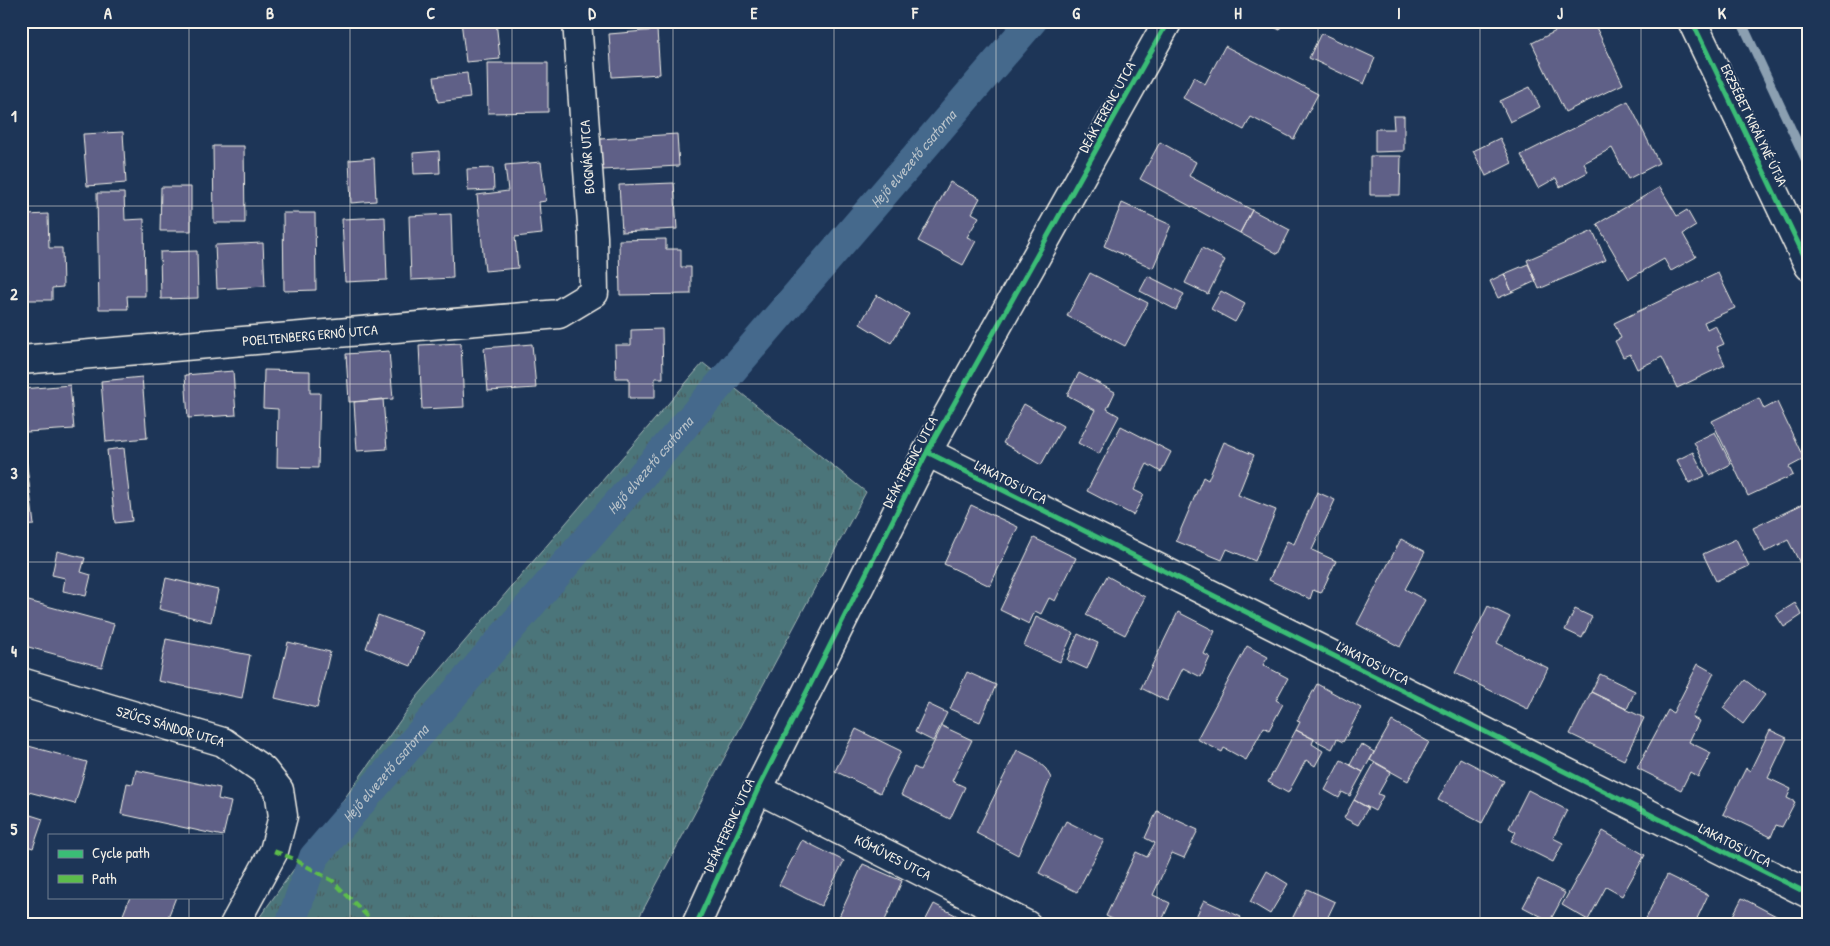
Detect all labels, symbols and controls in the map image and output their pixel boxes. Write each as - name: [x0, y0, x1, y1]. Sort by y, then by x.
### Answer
- text: A: [104, 2, 112, 24]
- text: B: [266, 2, 274, 24]
- text: C: [427, 2, 436, 24]
- text: D: [588, 2, 596, 24]
- text: E: [750, 2, 758, 24]
- text: F: [911, 2, 919, 24]
- text: G: [1072, 2, 1080, 24]
- text: H: [1234, 2, 1242, 24]
- text: I: [1397, 2, 1401, 24]
- text: J: [1557, 2, 1563, 24]
- text: K: [1718, 2, 1727, 24]
- street label: DEÁK FERENC UTCA: [1074, 58, 1140, 156]
- street label: ERZSÉBET KIRÁLYNÉ ÚTJA: [1717, 61, 1792, 189]
- water label: Hejő elvezető csatorna: [865, 104, 962, 212]
- text: 1: [11, 105, 17, 127]
- street label: BOGNÁR UTCA: [574, 119, 599, 195]
- text: 2: [10, 283, 18, 305]
- street label: POELTENBERG ERNŐ UTCA: [242, 320, 378, 350]
- water label: Hejő elvezető csatorna: [602, 410, 699, 519]
- street label: DEÁK FERENC UTCA: [877, 412, 942, 511]
- street label: LAKATOS UTCA: [972, 455, 1051, 508]
- text: 3: [10, 462, 18, 484]
- street label: LAKATOS UTCA: [1334, 636, 1413, 689]
- text: 4: [11, 640, 17, 662]
- street label: SZŰCS SÁNDOR UTCA: [114, 701, 227, 751]
- water label: Hejő elvezető csatorna: [337, 718, 434, 827]
- street label: DEÁK FERENC UTCA: [699, 775, 759, 875]
- text: 5: [11, 818, 18, 840]
- street label: LAKATOS UTCA: [1696, 818, 1775, 871]
- street label: KŐMŰVES UTCA: [851, 829, 935, 884]
- legend: [48, 834, 222, 898]
- text: Cycle path: [92, 842, 150, 863]
- text: Path: [92, 868, 117, 889]

